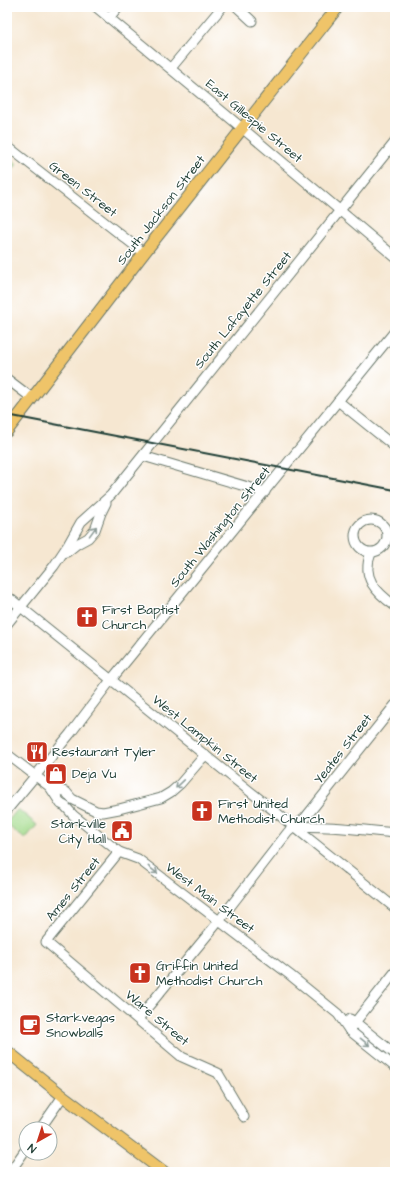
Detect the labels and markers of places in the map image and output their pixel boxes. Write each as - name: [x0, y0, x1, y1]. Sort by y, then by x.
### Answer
- place label: First Baptist Church: [102, 601, 180, 634]
- church icon: First Baptist Church: [74, 604, 100, 630]
- restaurant icon: Restaurant Tyler: [24, 739, 50, 765]
- place label: Restaurant Tyler: [52, 743, 156, 762]
- shop icon: Deja Vu: [43, 761, 69, 787]
- place label: Deja Vu: [72, 765, 117, 783]
- place label: First United Methodist Church: [218, 795, 325, 828]
- church icon: First United Methodist Church: [189, 798, 215, 824]
- place label: Starkville City Hall: [51, 815, 106, 849]
- public building icon: Starkville City Hall: [109, 818, 135, 844]
- place label: Griffin United Methodist Church: [156, 957, 263, 990]
- church icon: Griffin United Methodist Church: [127, 960, 153, 986]
- place label: Starkvegas Snowballs: [46, 1009, 115, 1042]
- cafe icon: Starkvegas Snowballs: [17, 1012, 43, 1038]

